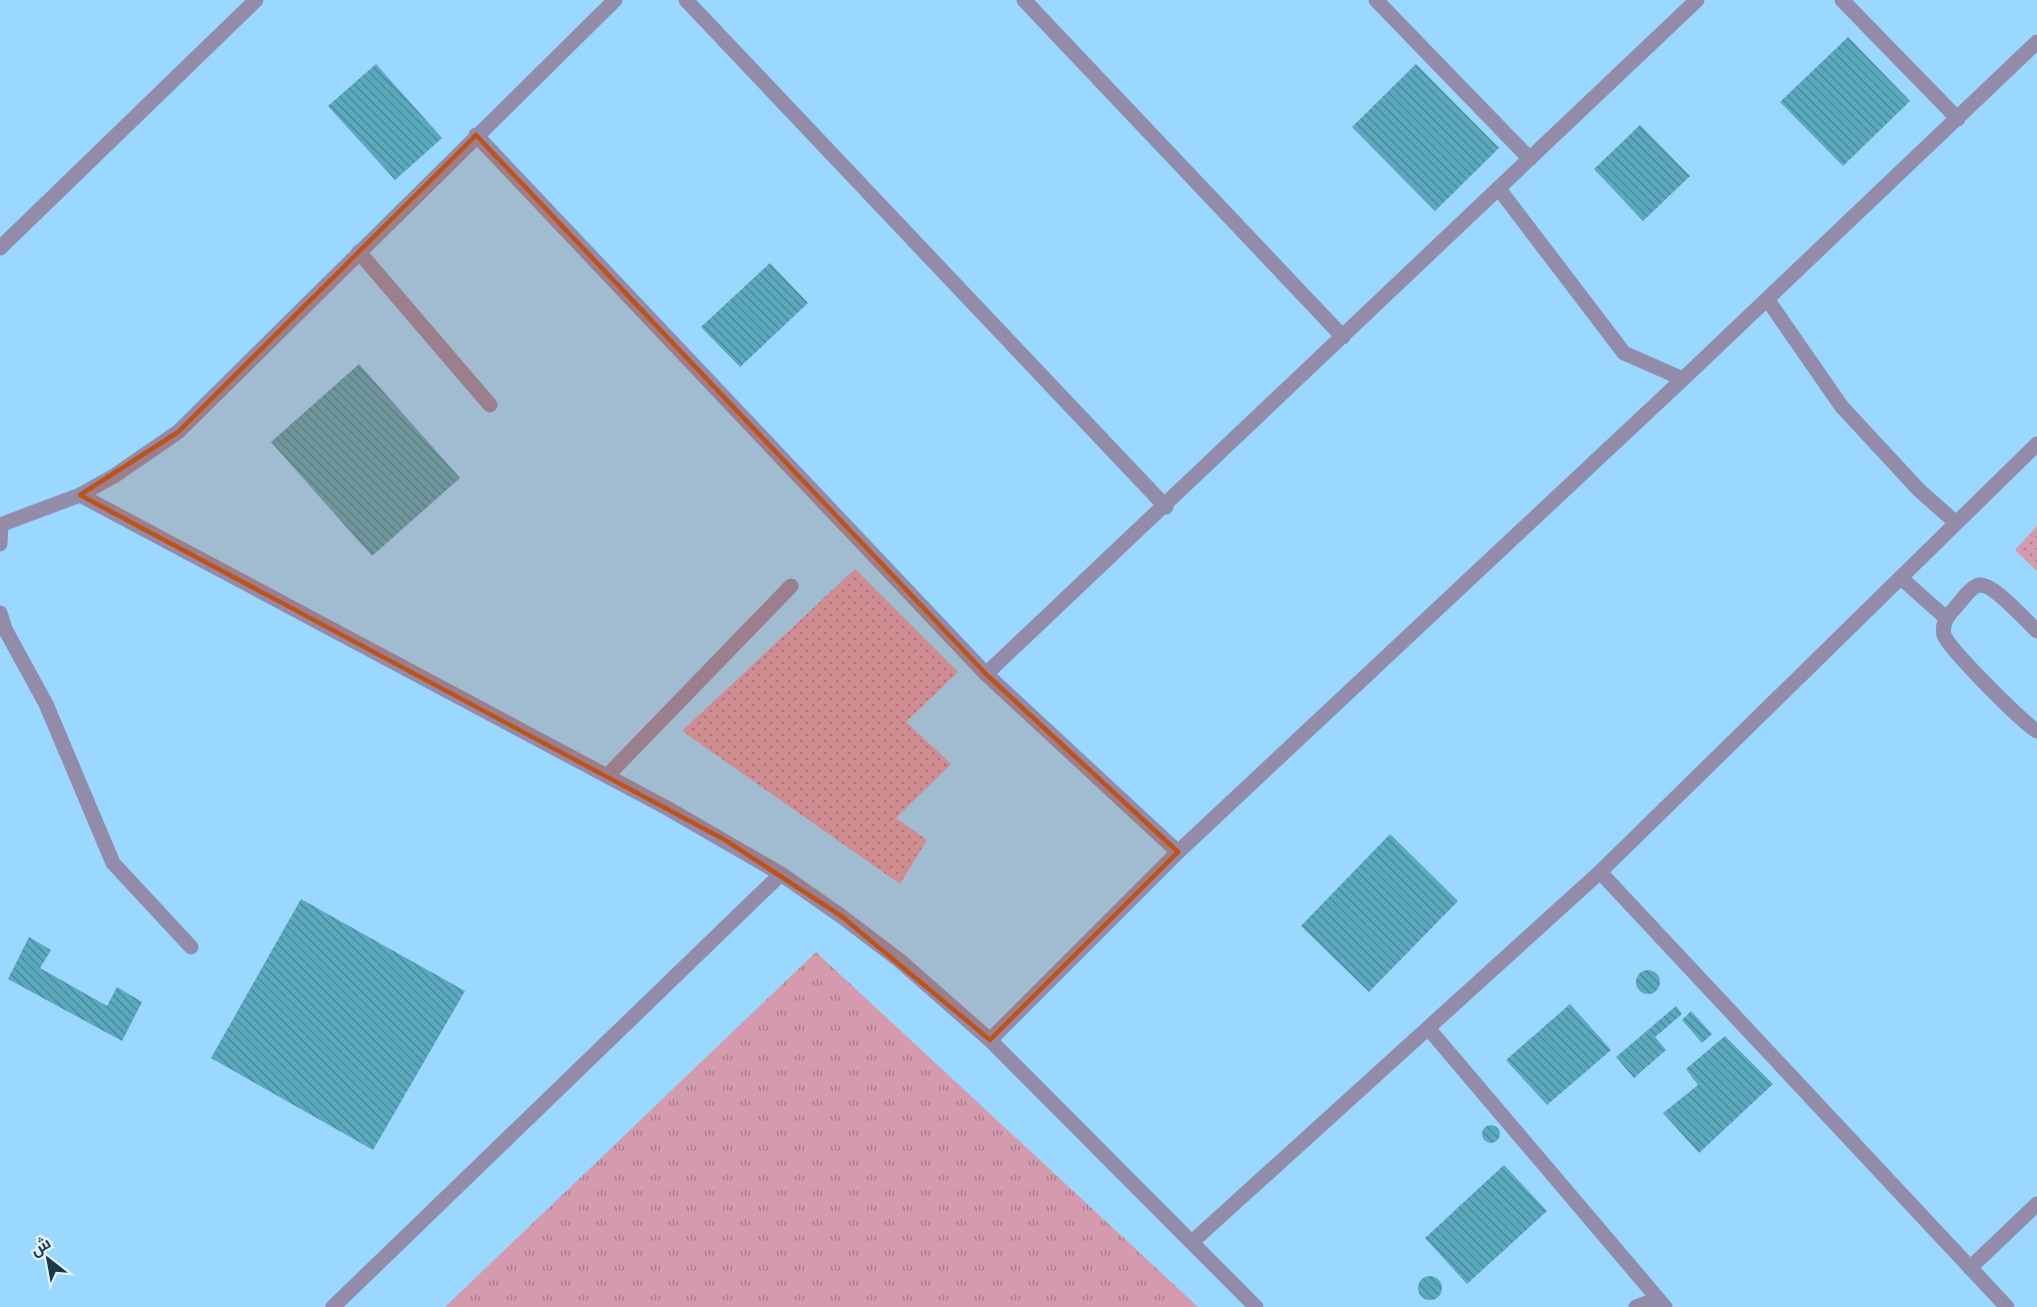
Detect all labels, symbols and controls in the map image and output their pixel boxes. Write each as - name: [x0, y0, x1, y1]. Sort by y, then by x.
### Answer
- north arrow: [18, 1229, 78, 1289]
- text: ش: [27, 1234, 54, 1260]

